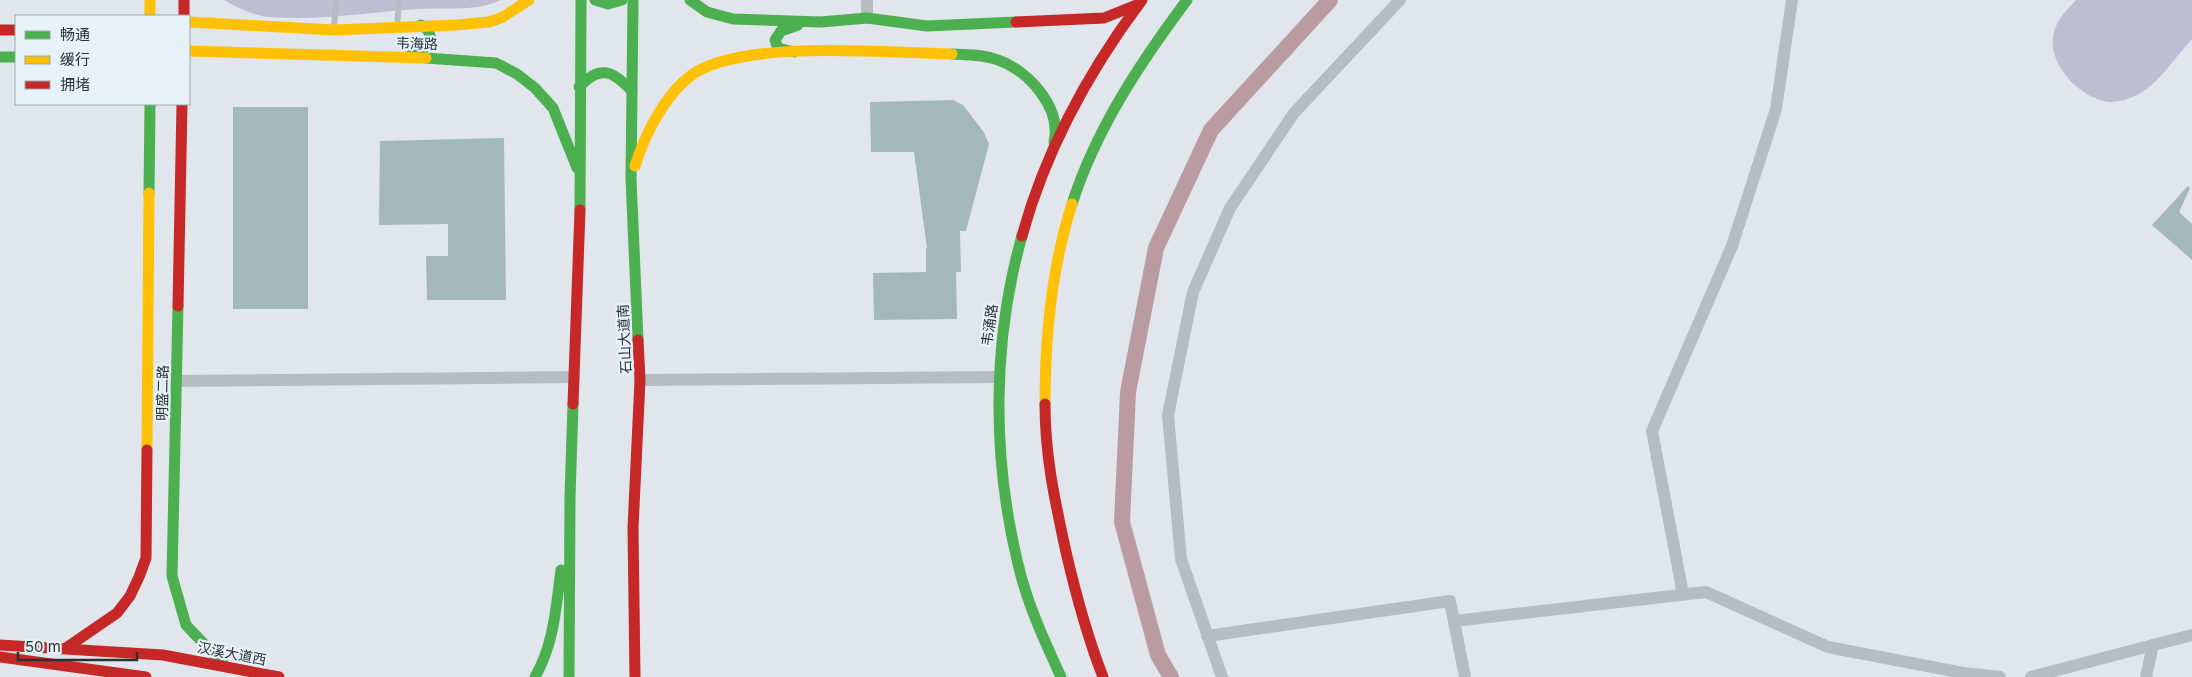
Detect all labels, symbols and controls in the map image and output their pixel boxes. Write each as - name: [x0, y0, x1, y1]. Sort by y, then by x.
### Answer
- legend: [15, 15, 190, 105]
- text: 畅通: [60, 25, 90, 44]
- street label: 韦海路: [396, 34, 438, 52]
- text: 缓行: [60, 50, 90, 69]
- text: 拥堵: [60, 75, 90, 94]
- street label: 韦涌路: [978, 303, 1000, 347]
- street label: 石山大道南: [614, 304, 634, 374]
- street label: 明盛二路: [153, 365, 171, 421]
- scale bar: [18, 630, 136, 662]
- text: 50 m: [25, 637, 61, 656]
- street label: 汉溪大道西: [196, 638, 268, 668]

